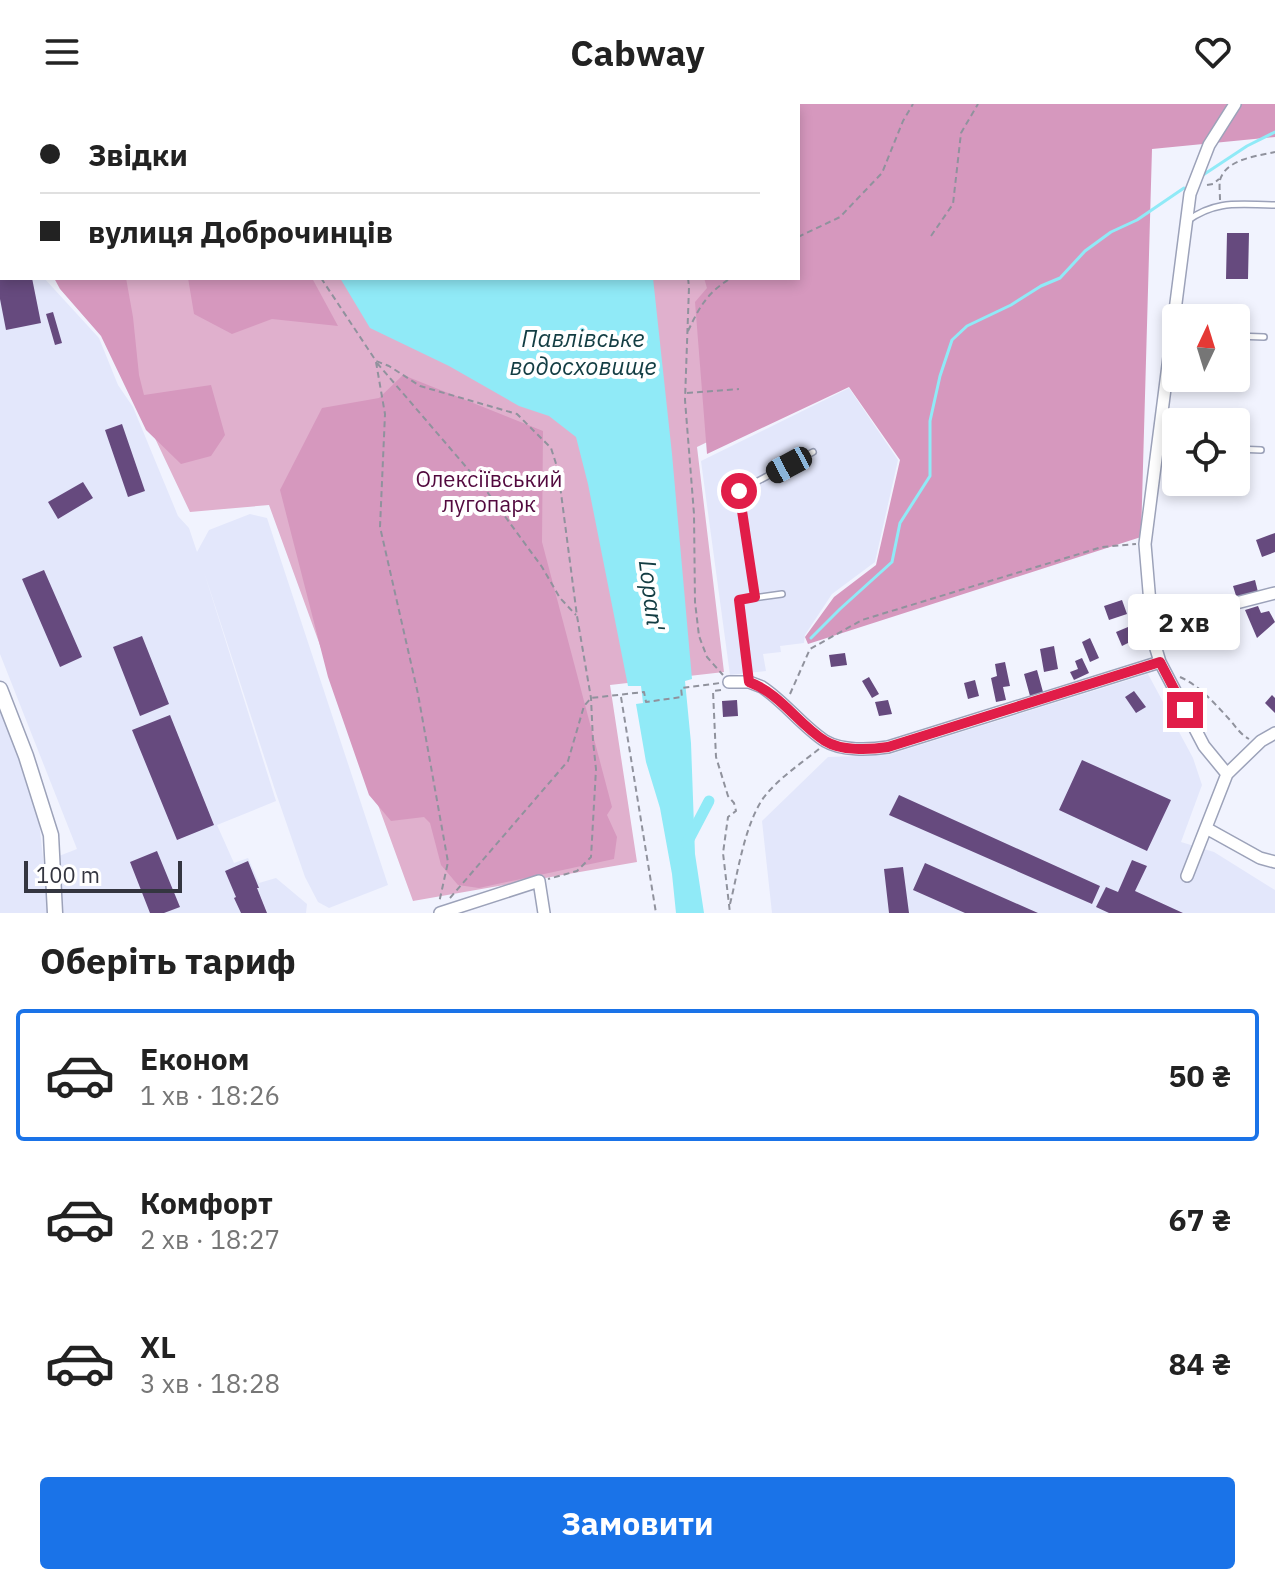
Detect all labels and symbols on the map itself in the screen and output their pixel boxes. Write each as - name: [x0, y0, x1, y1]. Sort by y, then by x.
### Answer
- north arrow: [1162, 304, 1250, 392]
- water label: Павлівське водосховище: [509, 322, 657, 382]
- car: [762, 443, 816, 487]
- park label: Олексіївський лугопарк: [416, 464, 562, 518]
- route start: [721, 473, 757, 509]
- water label: Lopan': [632, 558, 672, 632]
- callout: 2 хв: [1129, 594, 1241, 650]
- route end: [1167, 692, 1203, 728]
- scale bar: [24, 857, 182, 893]

